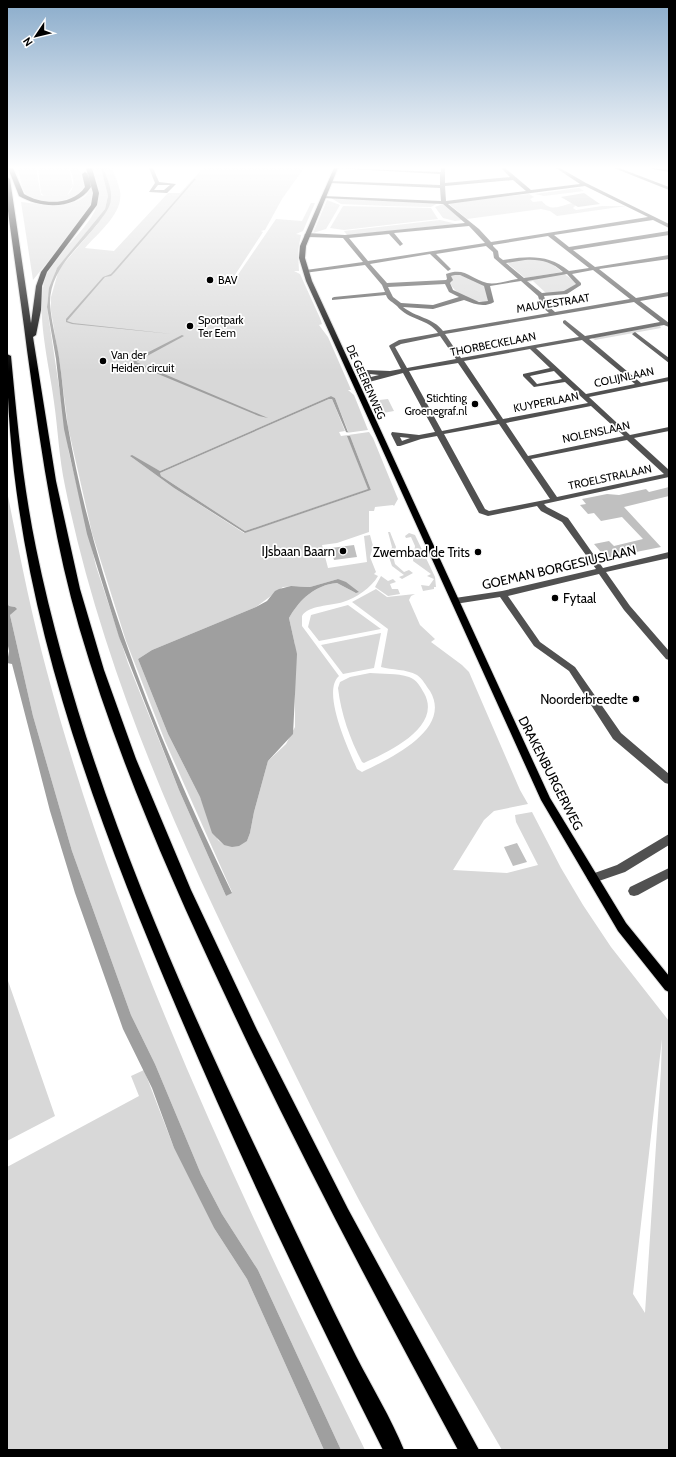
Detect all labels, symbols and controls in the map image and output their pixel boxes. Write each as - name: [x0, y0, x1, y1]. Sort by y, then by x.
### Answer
- north arrow: [16, 16, 56, 56]
- text: N: [20, 35, 36, 49]
- place label: BAV: [218, 273, 238, 287]
- marker: BAV: [205, 275, 215, 285]
- street label: MAUVESTRAAT: [515, 290, 591, 316]
- place label: Sportpark Ter Eem: [198, 313, 244, 340]
- marker: Sportpark Ter Eem: [185, 321, 195, 331]
- street label: THORBECKELAAN: [449, 329, 537, 359]
- street label: DE GEERENWEG: [343, 342, 389, 422]
- place label: Van der Heiden circuit: [111, 348, 175, 375]
- marker: Van der Heiden circuit: [98, 356, 108, 366]
- street label: COLIJNLAAN: [593, 364, 655, 390]
- street label: KUYPERLAAN: [512, 389, 580, 415]
- place label: Stichting Groenegraf.nl: [404, 391, 468, 418]
- marker: Stichting Groenegraf.nl: [470, 399, 480, 409]
- street label: NOLENSLAAN: [561, 418, 631, 446]
- street label: TROELSTRALAAN: [567, 461, 653, 493]
- street label: GOEMAN BORGESIUSLAAN: [480, 541, 638, 593]
- place label: IJsbaan Baarn: [262, 543, 335, 559]
- place label: Zwembad de Trits: [373, 544, 471, 560]
- marker: IJsbaan Baarn: [338, 546, 348, 556]
- marker: Zwembad de Trits: [473, 547, 483, 557]
- place label: Fytaal: [563, 590, 596, 606]
- marker: Fytaal: [550, 593, 560, 603]
- place label: Noorderbreedte: [540, 691, 628, 707]
- marker: Noorderbreedte: [631, 694, 641, 704]
- street label: DRAKENBURGERWEG: [515, 713, 587, 833]

